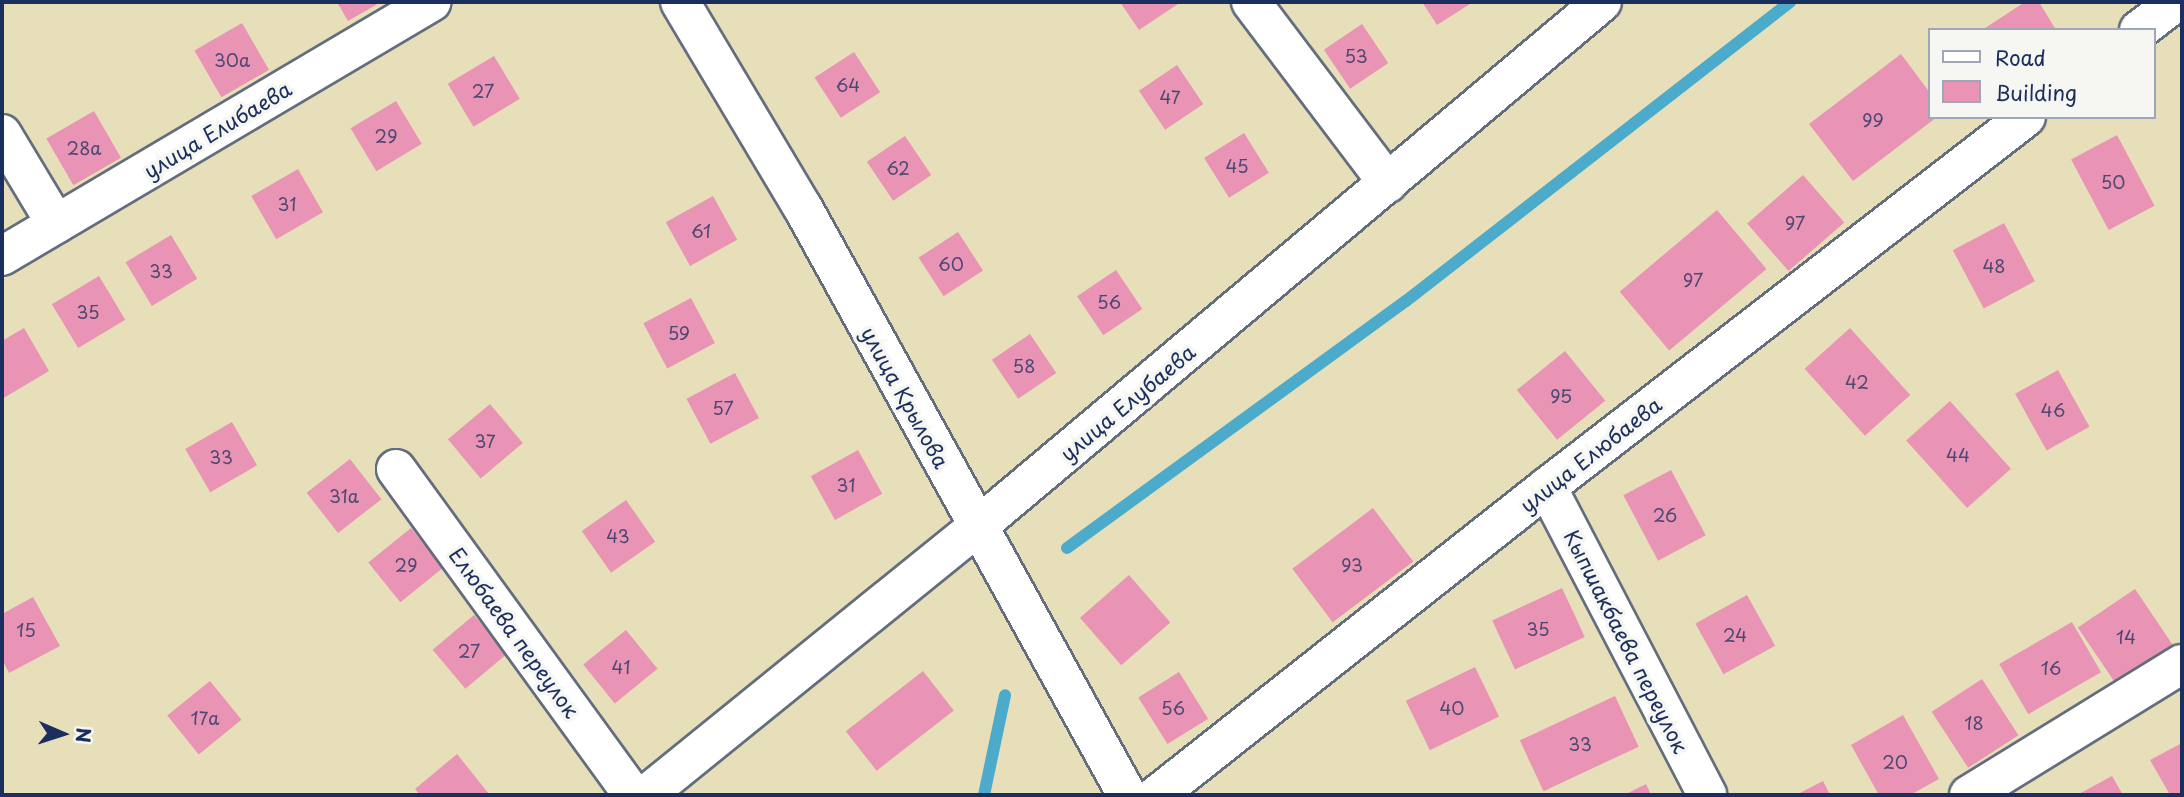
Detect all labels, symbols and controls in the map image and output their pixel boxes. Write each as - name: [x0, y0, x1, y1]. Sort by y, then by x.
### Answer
- legend: [1928, 28, 2156, 119]
- text: Road: [1995, 41, 2046, 73]
- house number: 53: [1344, 45, 1368, 67]
- house number: 30а: [214, 49, 250, 71]
- house number: 64: [836, 74, 860, 96]
- street label: улица Елибаева: [138, 75, 296, 183]
- text: Building: [1995, 76, 2077, 108]
- house number: 27: [472, 80, 494, 102]
- house number: 47: [1159, 86, 1181, 108]
- house number: 99: [1862, 109, 1884, 131]
- house number: 29: [375, 125, 397, 147]
- house number: 28а: [66, 137, 102, 159]
- house number: 45: [1226, 155, 1248, 177]
- house number: 62: [886, 157, 910, 179]
- house number: 50: [2101, 171, 2125, 193]
- house number: 31: [278, 193, 296, 215]
- house number: 97: [1785, 212, 1805, 234]
- house number: 61: [691, 220, 711, 242]
- house number: 60: [938, 253, 964, 275]
- house number: 48: [1982, 255, 2006, 277]
- house number: 33: [149, 260, 173, 282]
- house number: 97: [1683, 269, 1703, 291]
- house number: 56: [1097, 291, 1121, 313]
- house number: 35: [76, 301, 100, 323]
- street label: улица Крылова: [856, 321, 956, 473]
- house number: 59: [668, 322, 690, 344]
- street label: улица Елубаева: [1054, 338, 1200, 466]
- house number: 58: [1013, 355, 1035, 377]
- house number: 42: [1845, 371, 1869, 393]
- house number: 95: [1550, 385, 1572, 407]
- street label: улица Елюбаева: [1514, 391, 1666, 517]
- house number: 57: [712, 397, 734, 419]
- house number: 46: [2041, 399, 2065, 421]
- house number: 37: [474, 430, 496, 452]
- house number: 44: [1946, 444, 1970, 466]
- house number: 33: [209, 446, 233, 468]
- house number: 31: [837, 474, 855, 496]
- house number: 31а: [329, 485, 359, 507]
- house number: 26: [1653, 504, 1677, 526]
- house number: 43: [606, 525, 630, 547]
- street label: Кыпшакбаева переулок: [1560, 525, 1694, 757]
- street label: Елюбаева переулок: [445, 542, 585, 722]
- house number: 29: [395, 554, 417, 576]
- house number: 93: [1341, 554, 1363, 576]
- house number: 35: [1526, 618, 1550, 640]
- house number: 15: [16, 619, 36, 641]
- house number: 24: [1723, 624, 1747, 646]
- house number: 14: [2116, 626, 2136, 648]
- house number: 27: [458, 640, 480, 662]
- house number: 41: [612, 656, 630, 678]
- house number: 16: [2041, 657, 2061, 679]
- house number: 56: [1161, 697, 1185, 719]
- house number: 40: [1439, 697, 1465, 719]
- north arrow: [28, 699, 98, 769]
- house number: 17а: [191, 707, 219, 729]
- house number: 18: [1964, 712, 1984, 734]
- text: N: [70, 727, 98, 743]
- house number: 33: [1568, 733, 1592, 755]
- house number: 20: [1882, 751, 1908, 773]

